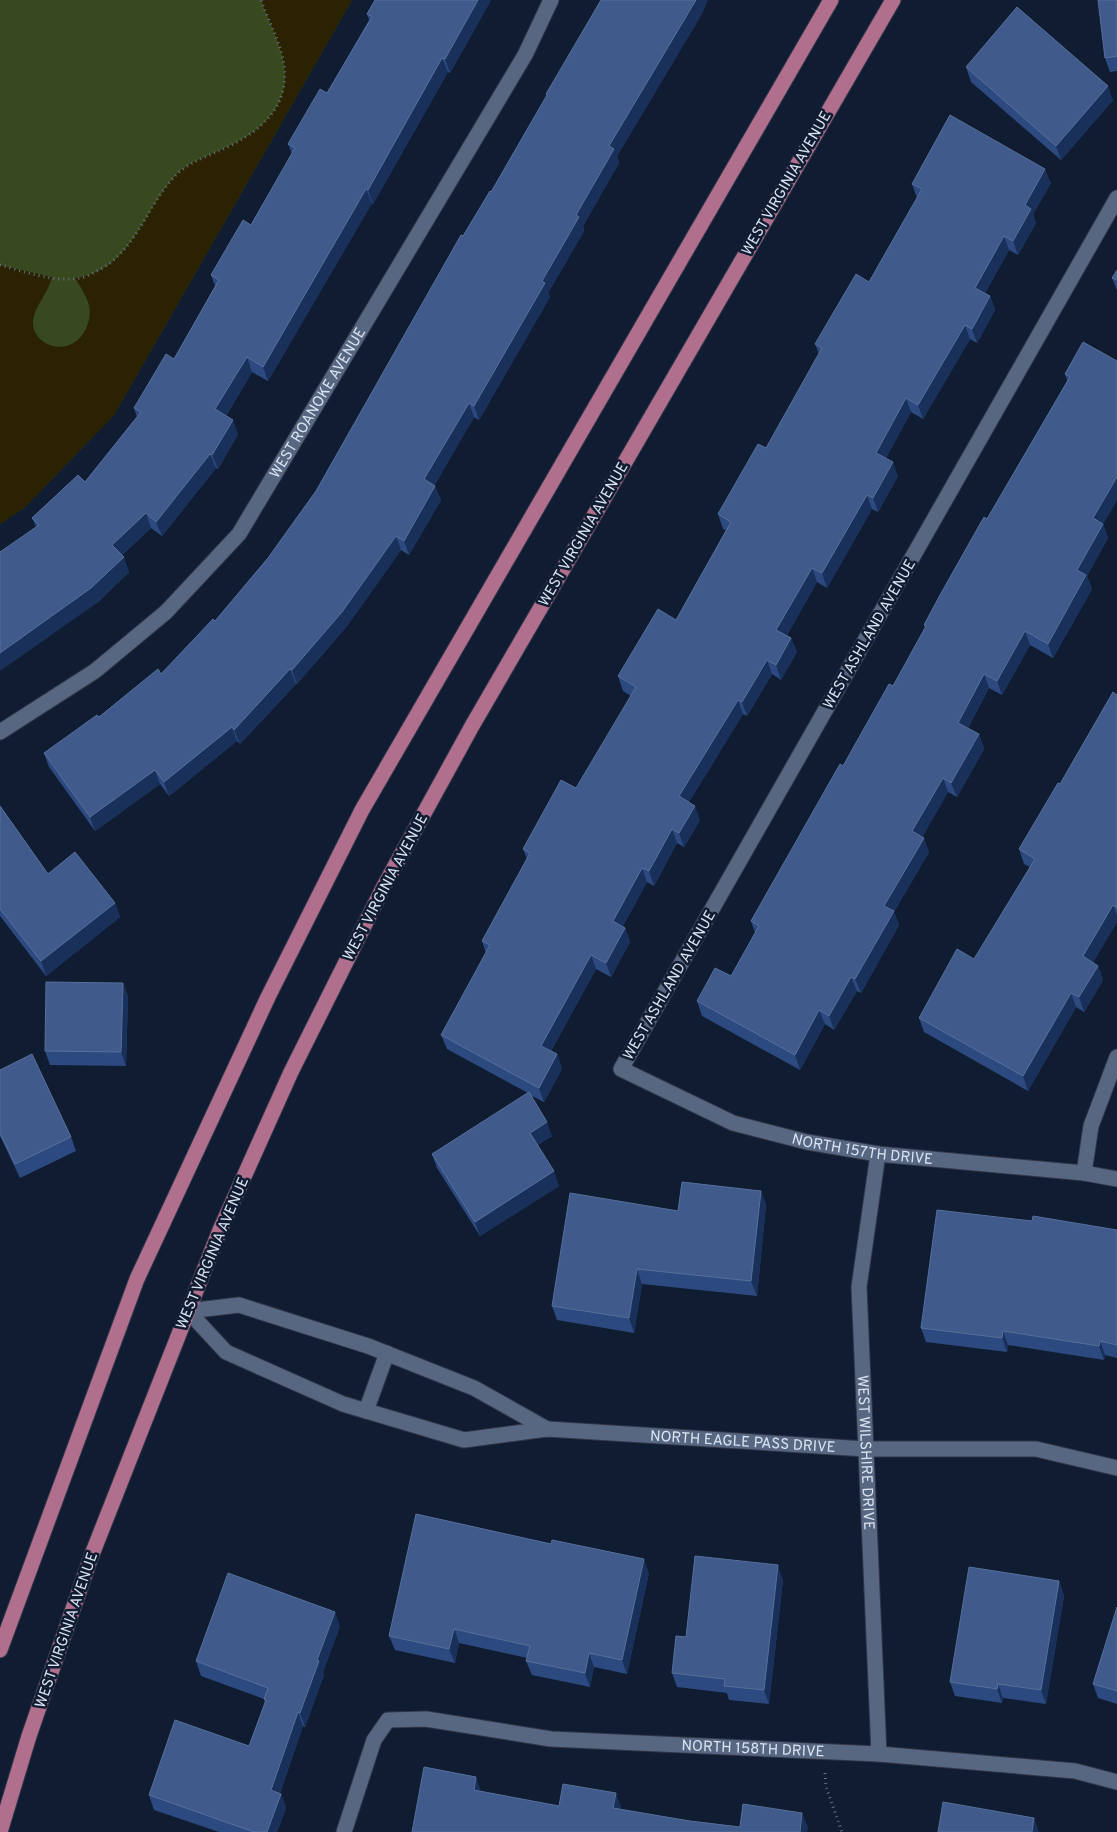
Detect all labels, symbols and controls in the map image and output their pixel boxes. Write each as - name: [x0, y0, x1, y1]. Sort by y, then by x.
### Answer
- street label: WEST VIRGINIA AVENUE: [738, 108, 836, 259]
- street label: WEST ROANOKE AVENUE: [266, 325, 371, 482]
- street label: WEST VIRGINIA AVENUE: [535, 459, 633, 610]
- street label: WEST ASHLAND AVENUE: [820, 556, 921, 713]
- street label: WEST VIRGINIA AVENUE: [340, 811, 433, 964]
- street label: WEST ASHLAND AVENUE: [620, 907, 721, 1064]
- street label: NORTH 157TH DRIVE: [789, 1130, 934, 1170]
- street label: WEST VIRGINIA AVENUE: [173, 1175, 254, 1333]
- street label: WEST WILSHIRE DRIVE: [852, 1375, 877, 1531]
- street label: NORTH EAGLE PASS DRIVE: [649, 1427, 836, 1458]
- street label: WEST VIRGINIA AVENUE: [32, 1550, 103, 1711]
- street label: NORTH 158TH DRIVE: [681, 1737, 825, 1762]

